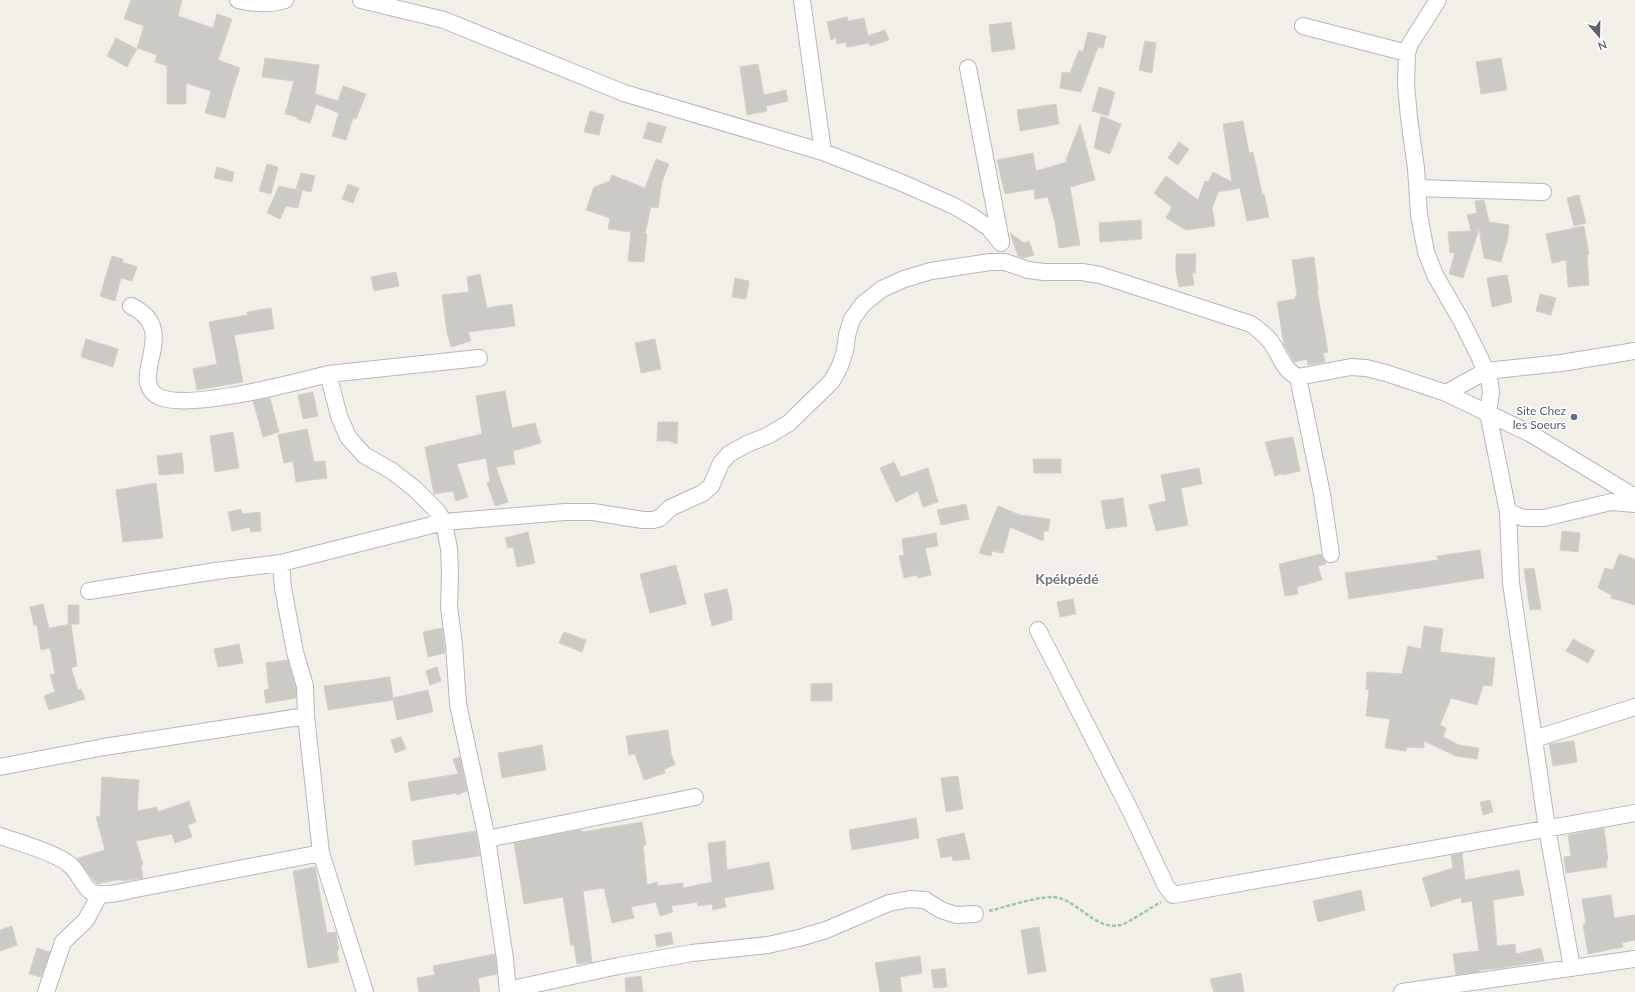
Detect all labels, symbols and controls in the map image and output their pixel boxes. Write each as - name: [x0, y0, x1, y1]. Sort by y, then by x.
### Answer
- north arrow: [1579, 16, 1619, 56]
- text: N: [1596, 38, 1609, 53]
- place label: Site Chez les Soeurs: [1513, 403, 1567, 432]
- marker: Site Chez les Soeurs: [1569, 412, 1579, 422]
- district label: Kpékpédé: [1035, 570, 1099, 587]

